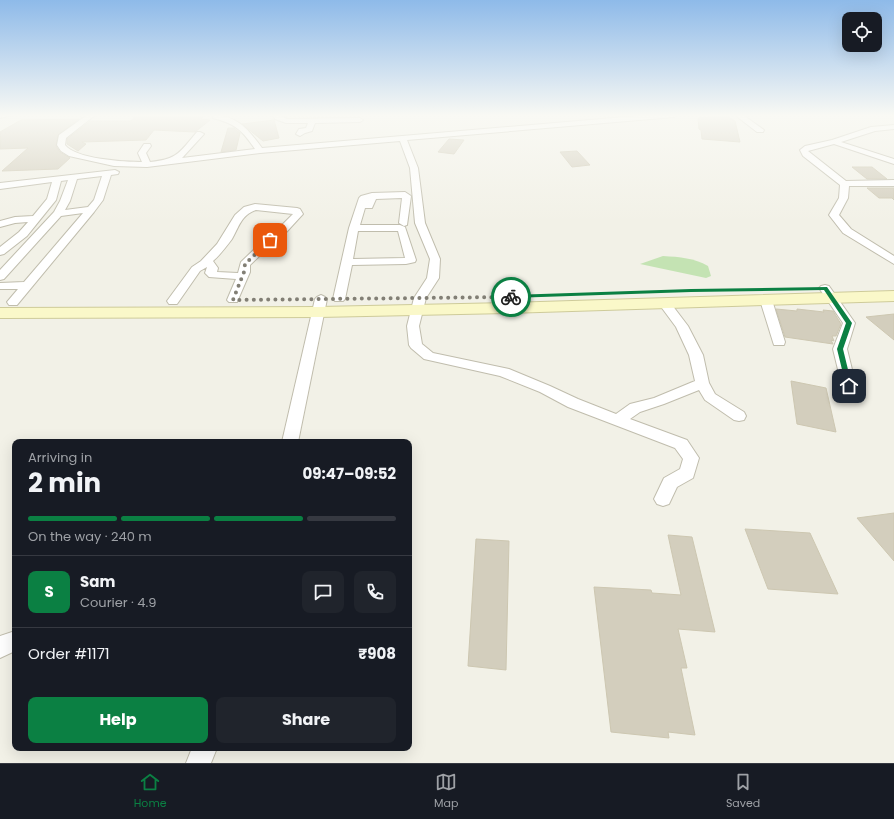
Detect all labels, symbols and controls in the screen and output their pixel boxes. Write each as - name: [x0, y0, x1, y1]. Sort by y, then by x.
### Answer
- map controls: [842, 12, 882, 52]
- button: locate: [842, 12, 882, 52]
- pin: [253, 223, 287, 257]
- icon: bag: [259, 229, 281, 251]
- courier: [491, 277, 531, 317]
- icon: bike: [500, 286, 522, 308]
- pin: [832, 369, 866, 403]
- icon: home: [838, 375, 860, 397]
- text: Arriving in: [28, 448, 92, 467]
- text: 09:47–09:52: [303, 463, 396, 484]
- text: 2 min: [28, 465, 101, 501]
- text: On the way · 240 m: [28, 527, 152, 546]
- text: Sam: [80, 571, 115, 592]
- button: chat: [302, 571, 344, 613]
- button: phone: [354, 571, 396, 613]
- text: S: [44, 581, 54, 602]
- text: Courier · 4.9: [80, 593, 156, 612]
- text: Order #1171: [28, 643, 110, 664]
- text: ₹908: [358, 643, 396, 664]
- button: Help: [28, 697, 208, 743]
- button: Share: [216, 697, 396, 743]
- tab: Home: [134, 771, 167, 812]
- tab: Map: [434, 771, 458, 812]
- tab: Saved: [726, 771, 760, 812]

